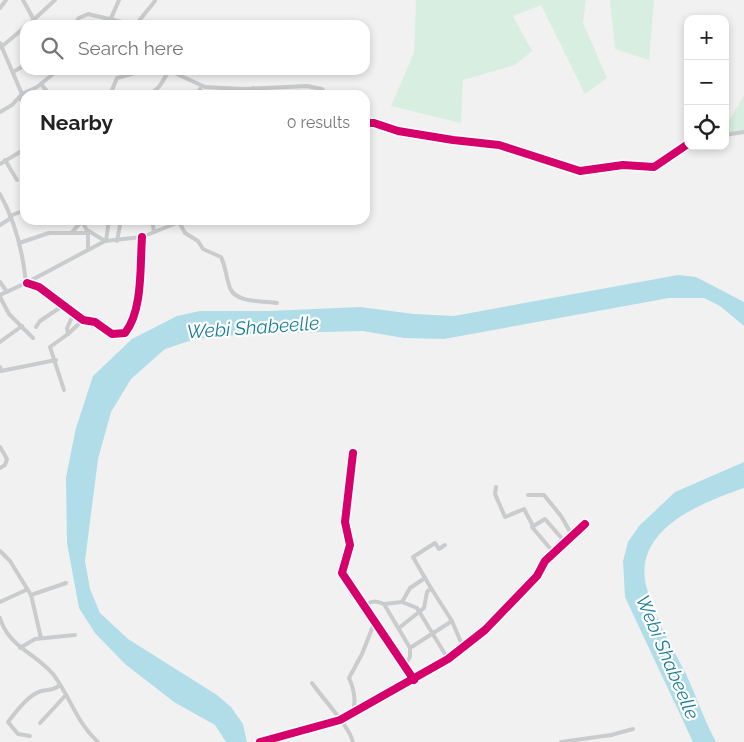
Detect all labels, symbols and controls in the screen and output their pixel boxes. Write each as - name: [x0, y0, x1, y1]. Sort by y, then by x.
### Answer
- map controls: [684, 15, 729, 150]
- button: +: [684, 15, 729, 60]
- search box: [20, 20, 370, 75]
- icon: search: [38, 34, 66, 62]
- text: Search here: [78, 37, 184, 59]
- button: −: [684, 60, 729, 105]
- button: locate: [684, 105, 729, 150]
- text: Nearby: [40, 110, 113, 135]
- text: 0 results: [287, 113, 350, 132]
- water label: Webi Shabeelle: [186, 311, 320, 343]
- water label: Webi Shabeelle: [632, 592, 704, 722]

